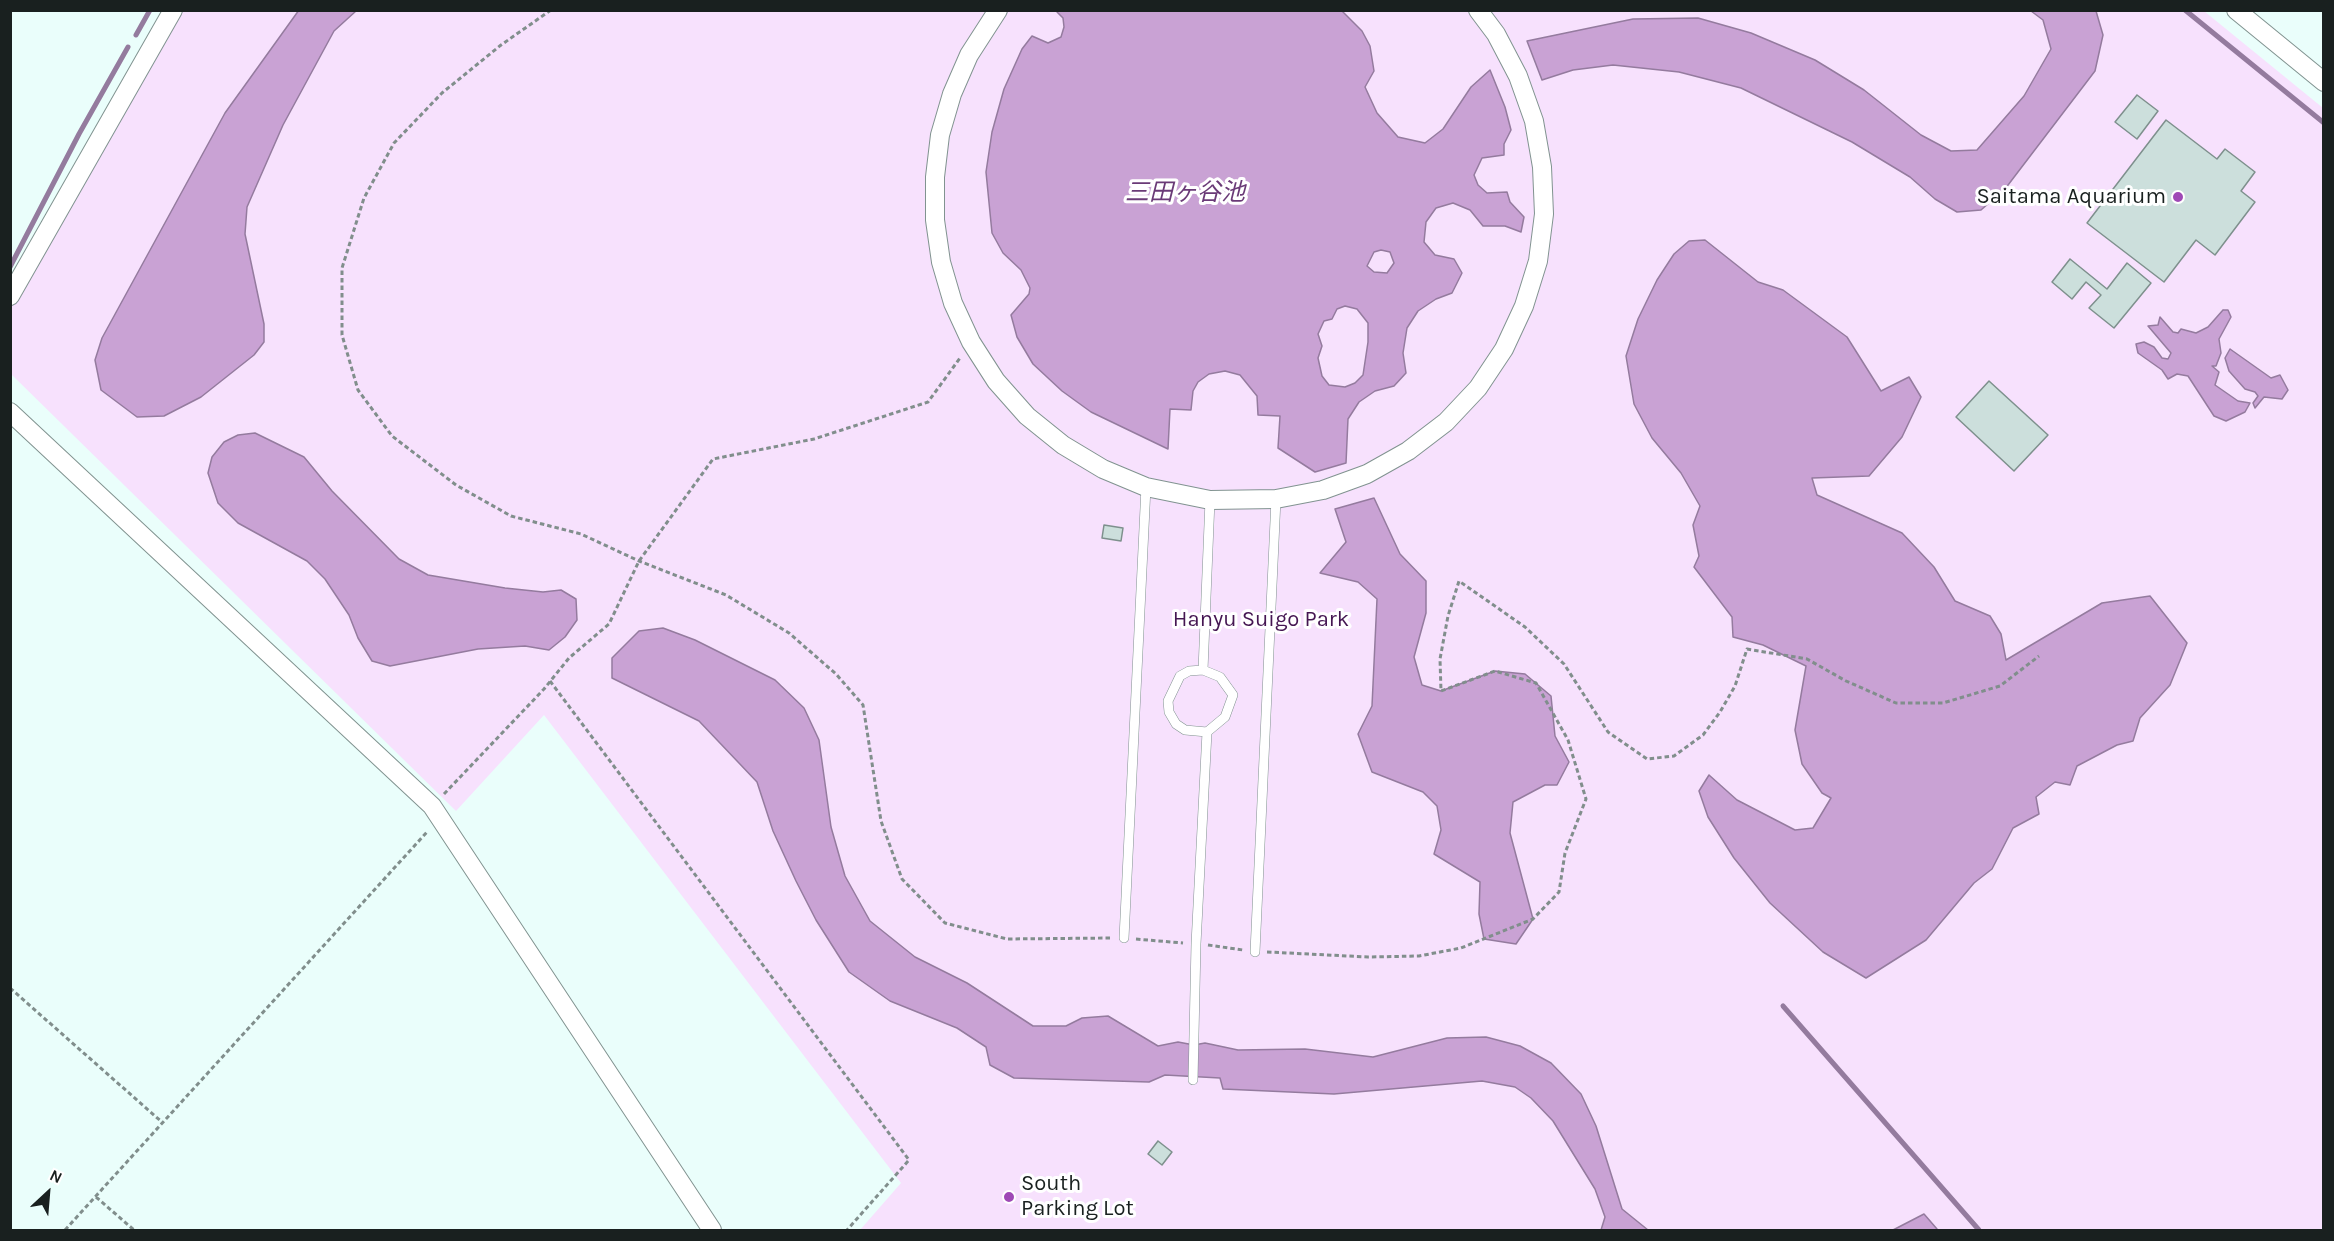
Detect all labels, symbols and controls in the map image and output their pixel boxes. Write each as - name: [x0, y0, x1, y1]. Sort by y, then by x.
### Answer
- water label: 三田ヶ谷池: [1125, 179, 1245, 207]
- place label: Saitama Aquarium: [1976, 184, 2166, 210]
- marker: Saitama Aquarium: [2171, 190, 2185, 204]
- park label: Hanyu Suigo Park: [1173, 607, 1349, 633]
- north arrow: [18, 1163, 78, 1223]
- text: N: [47, 1165, 65, 1187]
- place label: South Parking Lot: [1021, 1171, 1134, 1222]
- marker: South Parking Lot: [1002, 1190, 1016, 1204]

